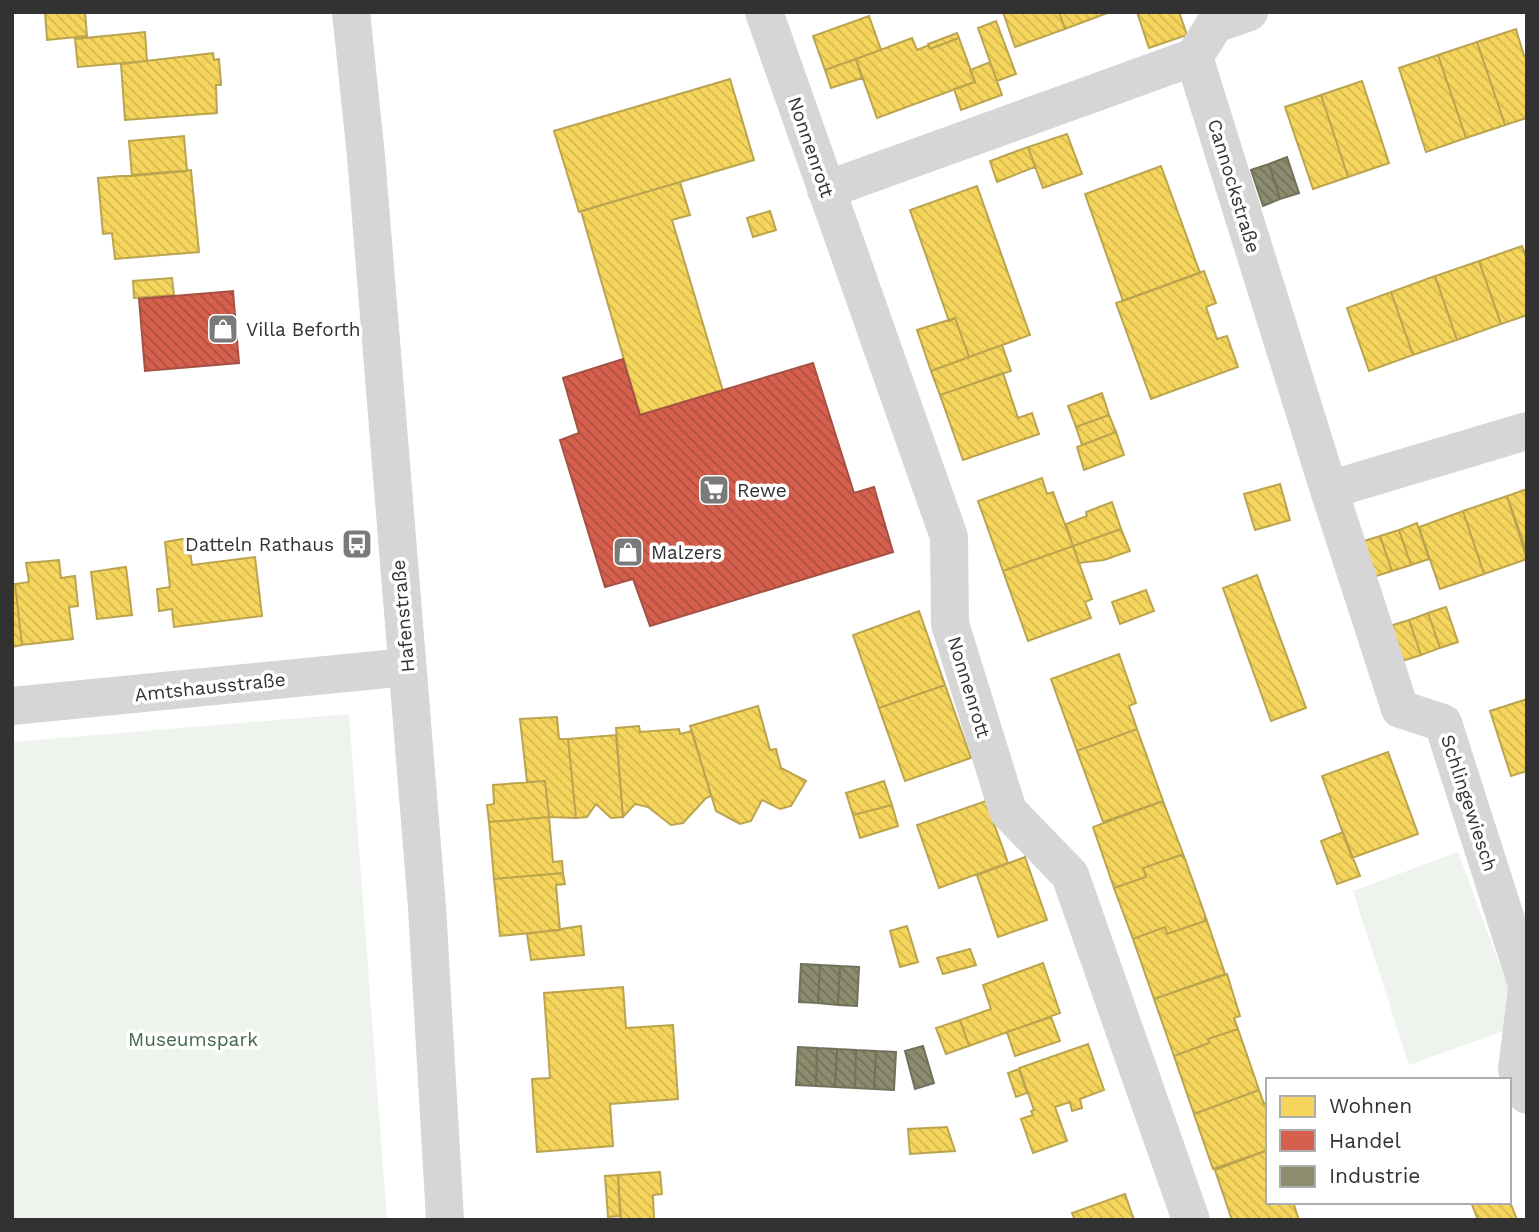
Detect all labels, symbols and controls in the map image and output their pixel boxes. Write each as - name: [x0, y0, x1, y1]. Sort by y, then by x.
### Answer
- street label: Nonnenrott: [783, 94, 839, 200]
- street label: Cannockstraße: [1203, 116, 1265, 256]
- shop icon: Villa Beforth: [206, 312, 240, 346]
- place label: Villa Beforth: [246, 318, 361, 341]
- supermarket icon: Rewe: [697, 473, 731, 507]
- place label: Rewe: [737, 479, 787, 502]
- bus stop icon: Datteln Rathaus: [340, 527, 374, 561]
- place label: Datteln Rathaus: [185, 533, 334, 556]
- shop icon: Malzers: [611, 535, 645, 569]
- place label: Malzers: [651, 541, 722, 564]
- street label: Hafenstraße: [387, 559, 419, 673]
- street label: Nonnenrott: [943, 634, 995, 741]
- street label: Amtshausstraße: [133, 668, 287, 706]
- street label: Schlingewiesch: [1436, 732, 1502, 874]
- park label: Museumspark: [128, 1028, 258, 1051]
- legend: [1266, 1078, 1511, 1204]
- text: Wohnen: [1329, 1093, 1412, 1118]
- text: Handel: [1329, 1128, 1401, 1153]
- text: Industrie: [1329, 1163, 1420, 1188]

